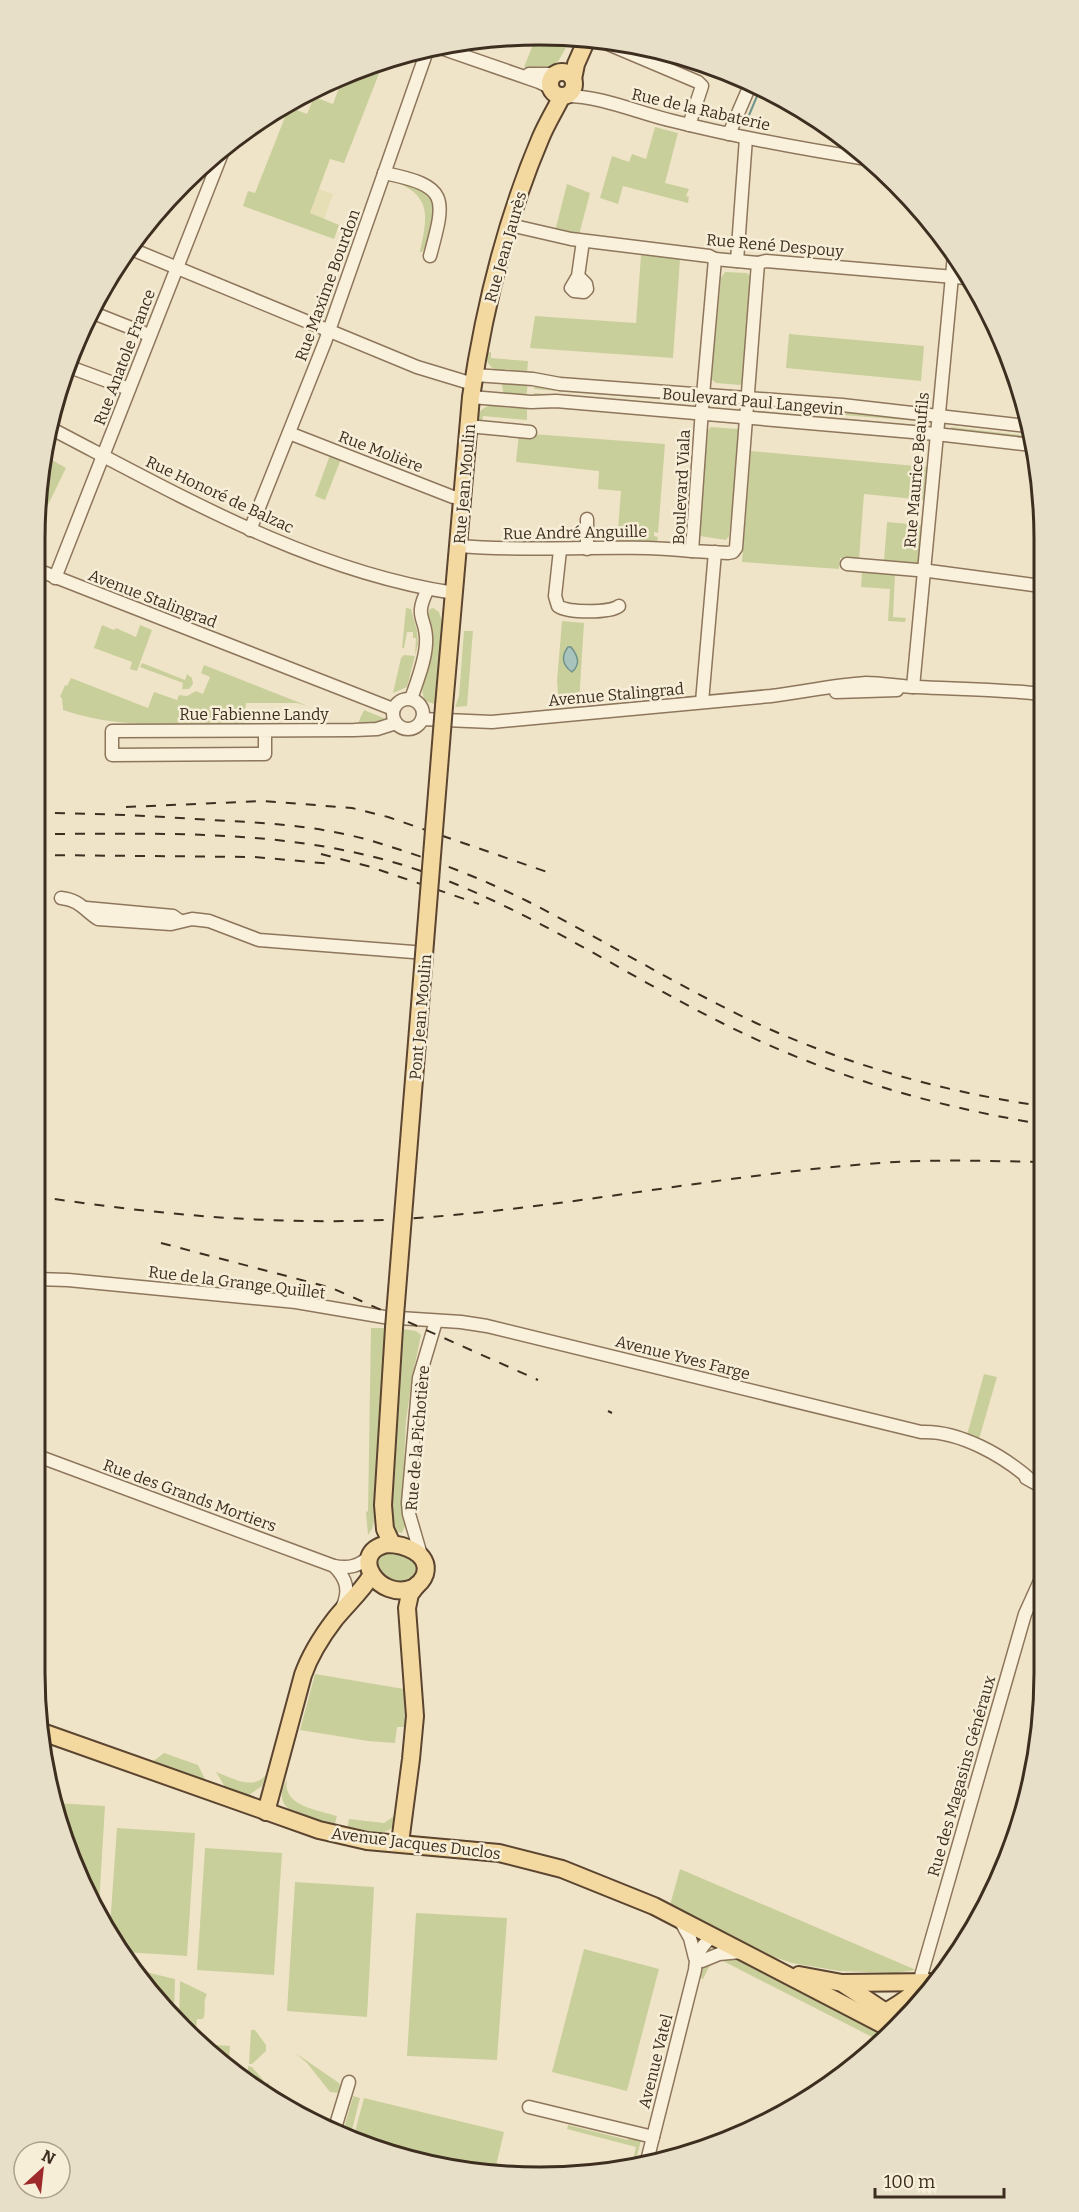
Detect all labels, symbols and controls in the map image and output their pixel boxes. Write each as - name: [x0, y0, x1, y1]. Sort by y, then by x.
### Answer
- street label: Rue de la Rabaterie: [630, 84, 772, 135]
- street label: Rue Jean Jaurès: [481, 189, 530, 305]
- street label: Rue Maxime Bourdon: [291, 207, 364, 364]
- street label: Rue René Despouy: [705, 230, 845, 261]
- street label: Rue Anatole France: [90, 286, 159, 428]
- street label: Boulevard Paul Langevin: [661, 384, 844, 419]
- street label: Rue Maurice Beaufils: [900, 391, 933, 549]
- street label: Rue Jean Moulin: [450, 423, 479, 545]
- street label: Rue Molière: [336, 427, 426, 476]
- street label: Boulevard Viala: [669, 429, 694, 545]
- street label: Rue Honoré de Balzac: [143, 452, 297, 537]
- street label: Rue André Anguille: [503, 522, 647, 543]
- street label: Avenue Stalingrad: [86, 565, 220, 632]
- street label: Avenue Stalingrad: [547, 679, 685, 710]
- street label: Rue Fabienne Landy: [179, 705, 329, 724]
- street label: Pont Jean Moulin: [406, 953, 435, 1081]
- street label: Rue de la Grange Quillet: [147, 1262, 327, 1303]
- street label: Avenue Yves Farge: [614, 1332, 752, 1383]
- street label: Rue de la Pichotière: [402, 1365, 433, 1512]
- street label: Rue des Grands Mortiers: [101, 1455, 279, 1536]
- street label: Rue des Magasins Généraux: [924, 1673, 999, 1879]
- street label: Avenue Jacques Duclos: [330, 1824, 502, 1863]
- street label: Avenue Vatel: [635, 2011, 677, 2110]
- north arrow: [12, 2140, 72, 2200]
- text: N: [39, 2146, 58, 2168]
- scale bar: [875, 2161, 1004, 2199]
- text: 100 m: [884, 2171, 935, 2193]

